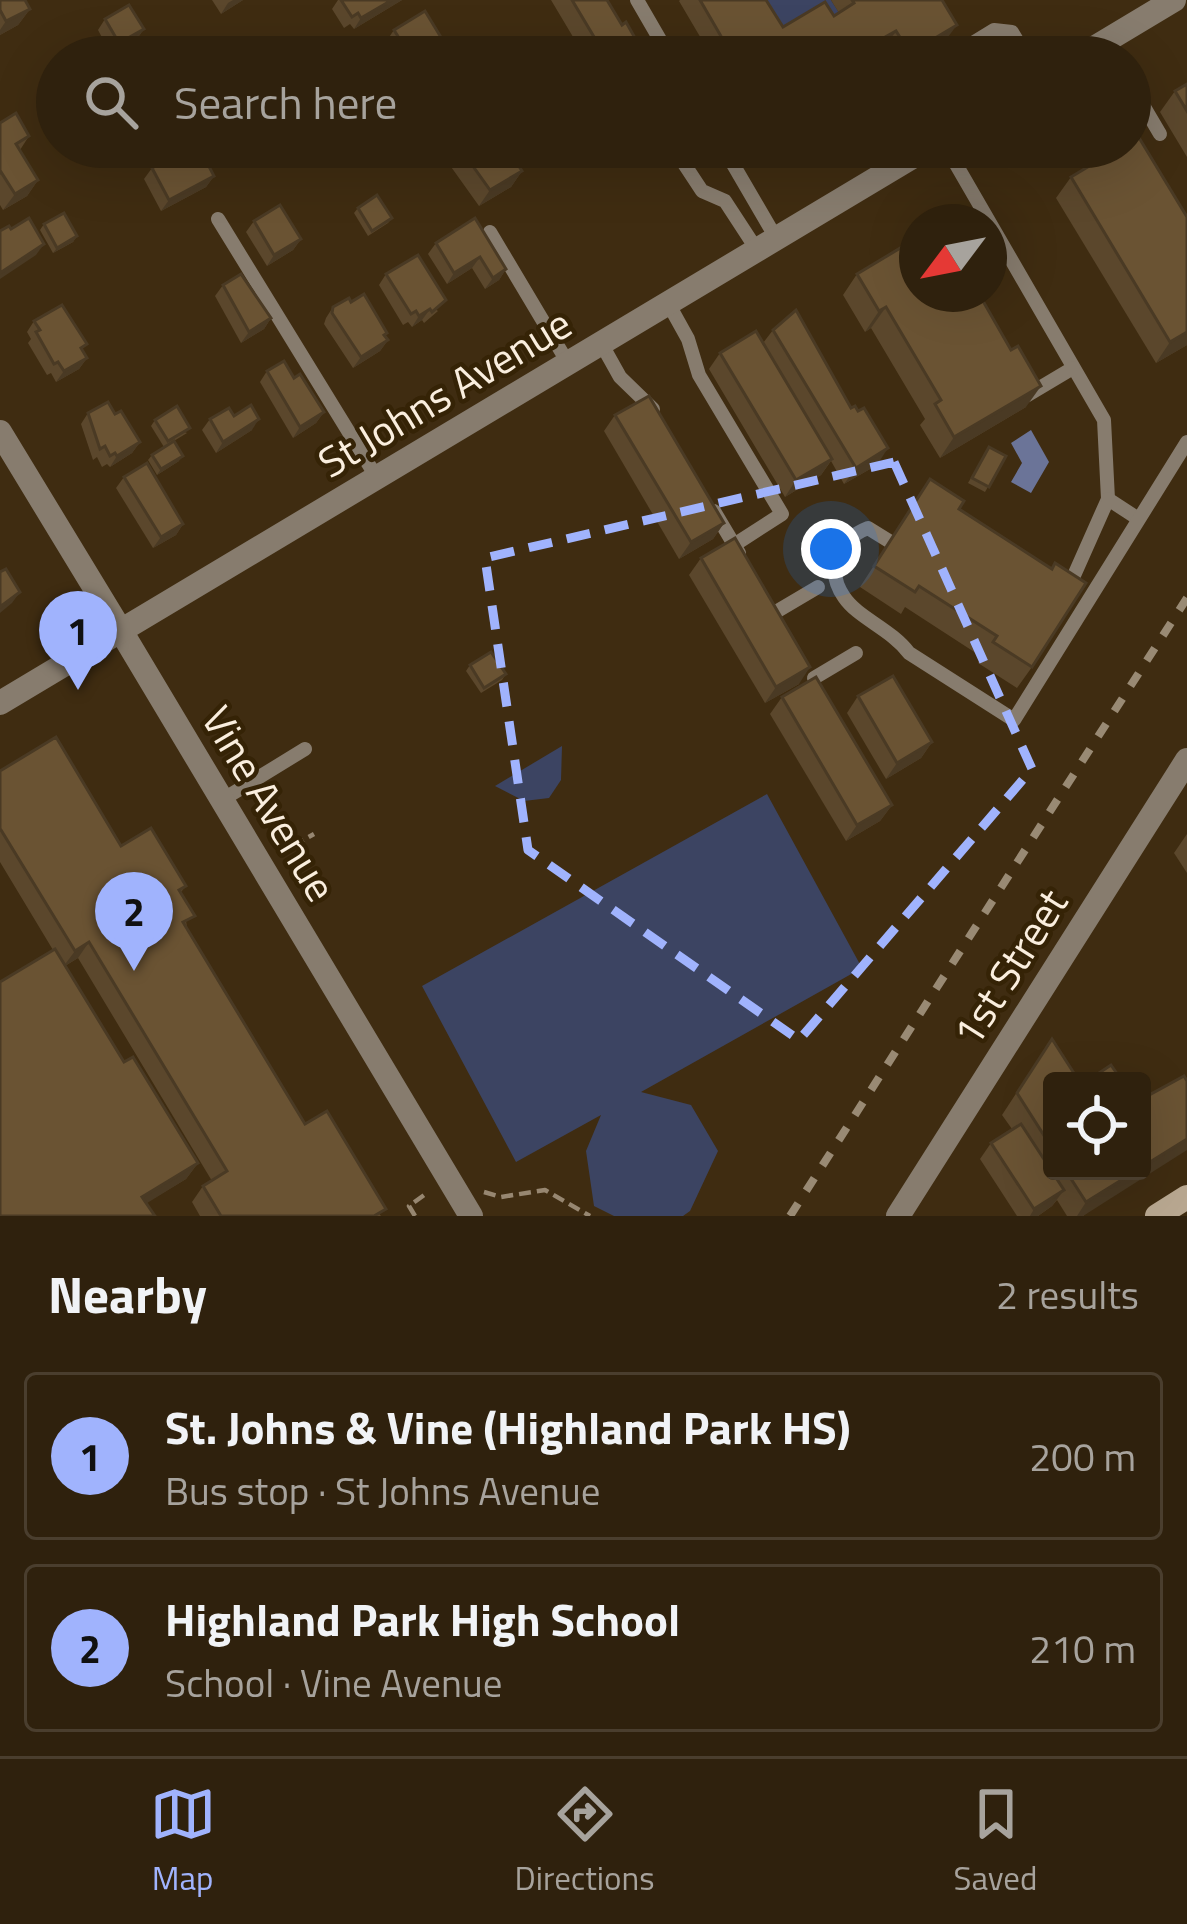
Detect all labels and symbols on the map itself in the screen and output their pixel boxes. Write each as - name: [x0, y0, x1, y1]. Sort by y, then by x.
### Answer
- north arrow: [899, 204, 1007, 312]
- street label: St Johns Avenue: [305, 291, 583, 493]
- your location: [801, 519, 861, 579]
- pin: 1: [39, 591, 117, 690]
- street label: Vine Avenue: [186, 693, 354, 913]
- pin: 2: [95, 872, 173, 971]
- street label: 1st Street: [935, 875, 1083, 1058]

